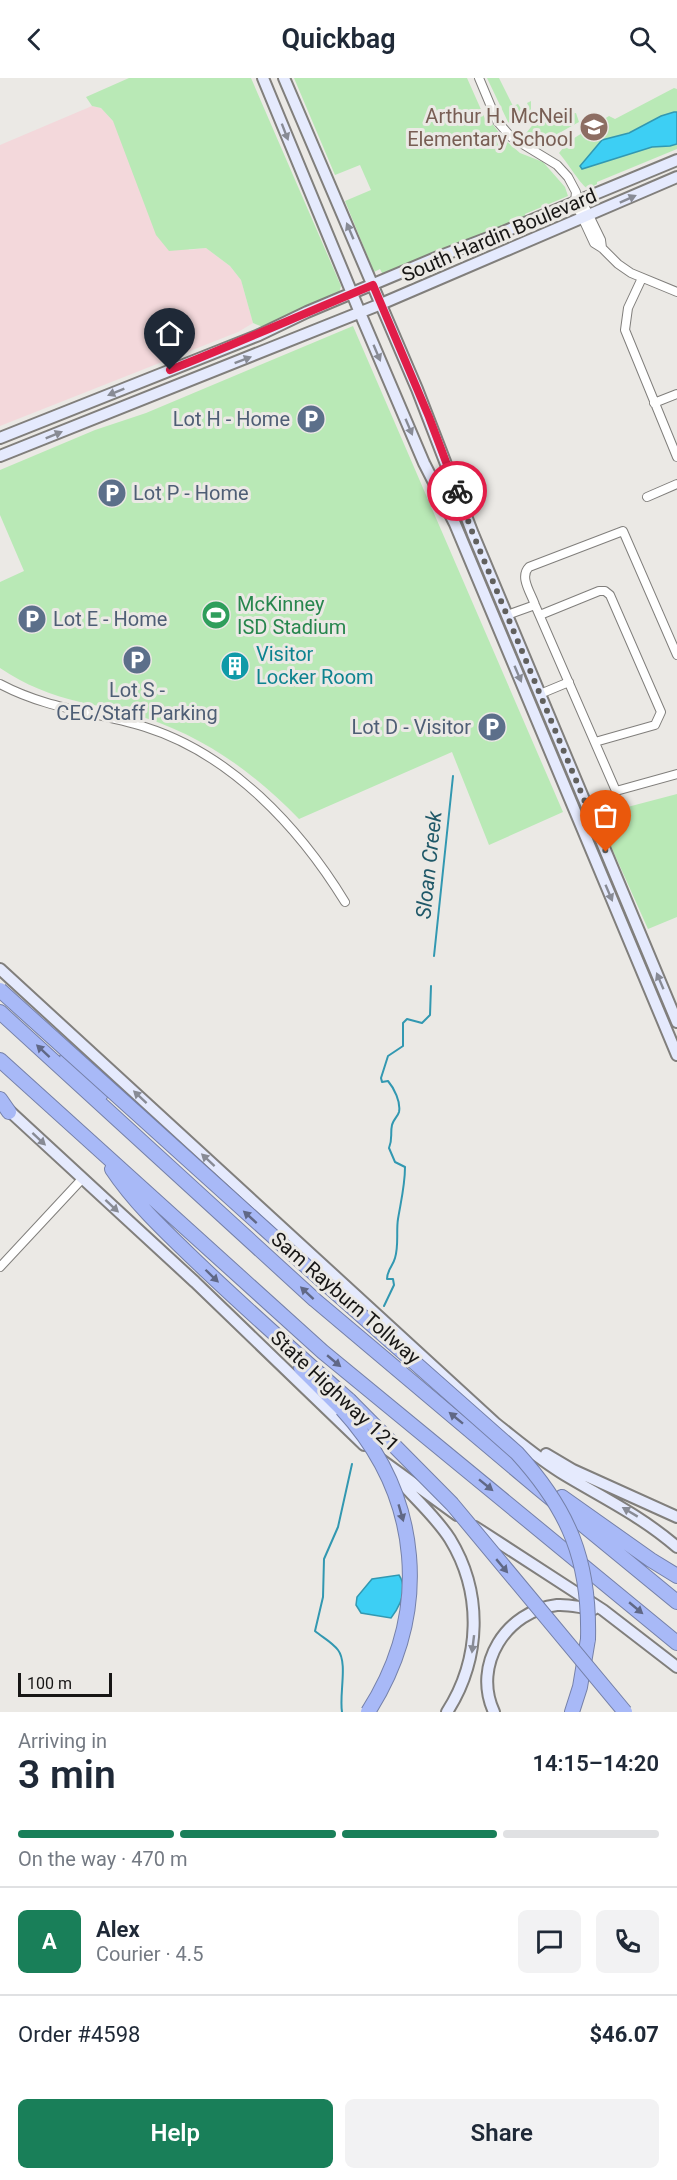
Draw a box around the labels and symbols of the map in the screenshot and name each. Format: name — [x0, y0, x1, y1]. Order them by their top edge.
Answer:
place label: Arthur H. McNeil Elementary School — [407, 104, 573, 151]
school or university icon: Arthur H. McNeil Elementary School — [578, 111, 610, 143]
one-way arrow — [281, 123, 291, 141]
street label: South Hardin Boulevard — [398, 183, 600, 287]
one-way arrow — [619, 194, 637, 203]
one-way arrow — [345, 221, 355, 239]
pin — [144, 308, 195, 370]
one-way arrow — [372, 344, 382, 362]
one-way arrow — [234, 355, 252, 365]
one-way arrow — [107, 387, 125, 397]
parking icon: Lot H - Home — [295, 403, 327, 435]
place label: Lot H - Home — [173, 407, 290, 431]
one-way arrow — [404, 419, 414, 437]
one-way arrow — [46, 430, 64, 440]
courier — [427, 461, 487, 521]
parking icon: Lot P - Home — [96, 477, 128, 509]
place label: Lot P - Home — [133, 481, 249, 505]
place label: McKinney ISD Stadium — [237, 592, 346, 639]
sports icon: McKinney ISD Stadium — [200, 599, 232, 631]
parking icon: Lot E - Home — [16, 603, 48, 635]
place label: Lot E - Home — [53, 607, 167, 631]
place label: Visitor Locker Room — [256, 642, 374, 689]
parking icon: Lot S - CEC/Staff Parking — [121, 644, 153, 676]
building icon: Visitor Locker Room — [219, 650, 251, 682]
one-way arrow — [513, 666, 523, 684]
place label: Lot S - CEC/Staff Parking — [56, 678, 218, 725]
parking icon: Lot D - Visitor — [476, 711, 508, 743]
place label: Lot D - Visitor — [351, 715, 471, 739]
pin — [580, 790, 631, 852]
water label: Sloan Creek — [411, 809, 447, 920]
one-way arrow — [604, 885, 614, 903]
one-way arrow — [655, 971, 665, 989]
one-way arrow — [35, 1044, 50, 1058]
one-way arrow — [133, 1091, 148, 1104]
one-way arrow — [31, 1132, 46, 1145]
one-way arrow — [201, 1154, 216, 1167]
one-way arrow — [104, 1199, 119, 1212]
one-way arrow — [243, 1211, 258, 1224]
street label: Sam Rayburn Tollway — [267, 1227, 426, 1370]
one-way arrow — [204, 1269, 219, 1283]
one-way arrow — [300, 1287, 315, 1300]
street label: State Highway 121 — [266, 1325, 404, 1457]
one-way arrow — [326, 1354, 341, 1367]
one-way arrow — [448, 1412, 464, 1425]
one-way arrow — [478, 1478, 493, 1491]
one-way arrow — [397, 1504, 406, 1522]
one-way arrow — [621, 1507, 638, 1517]
one-way arrow — [495, 1559, 508, 1574]
one-way arrow — [628, 1602, 644, 1615]
one-way arrow — [468, 1634, 477, 1653]
scale bar — [18, 1670, 112, 1698]

